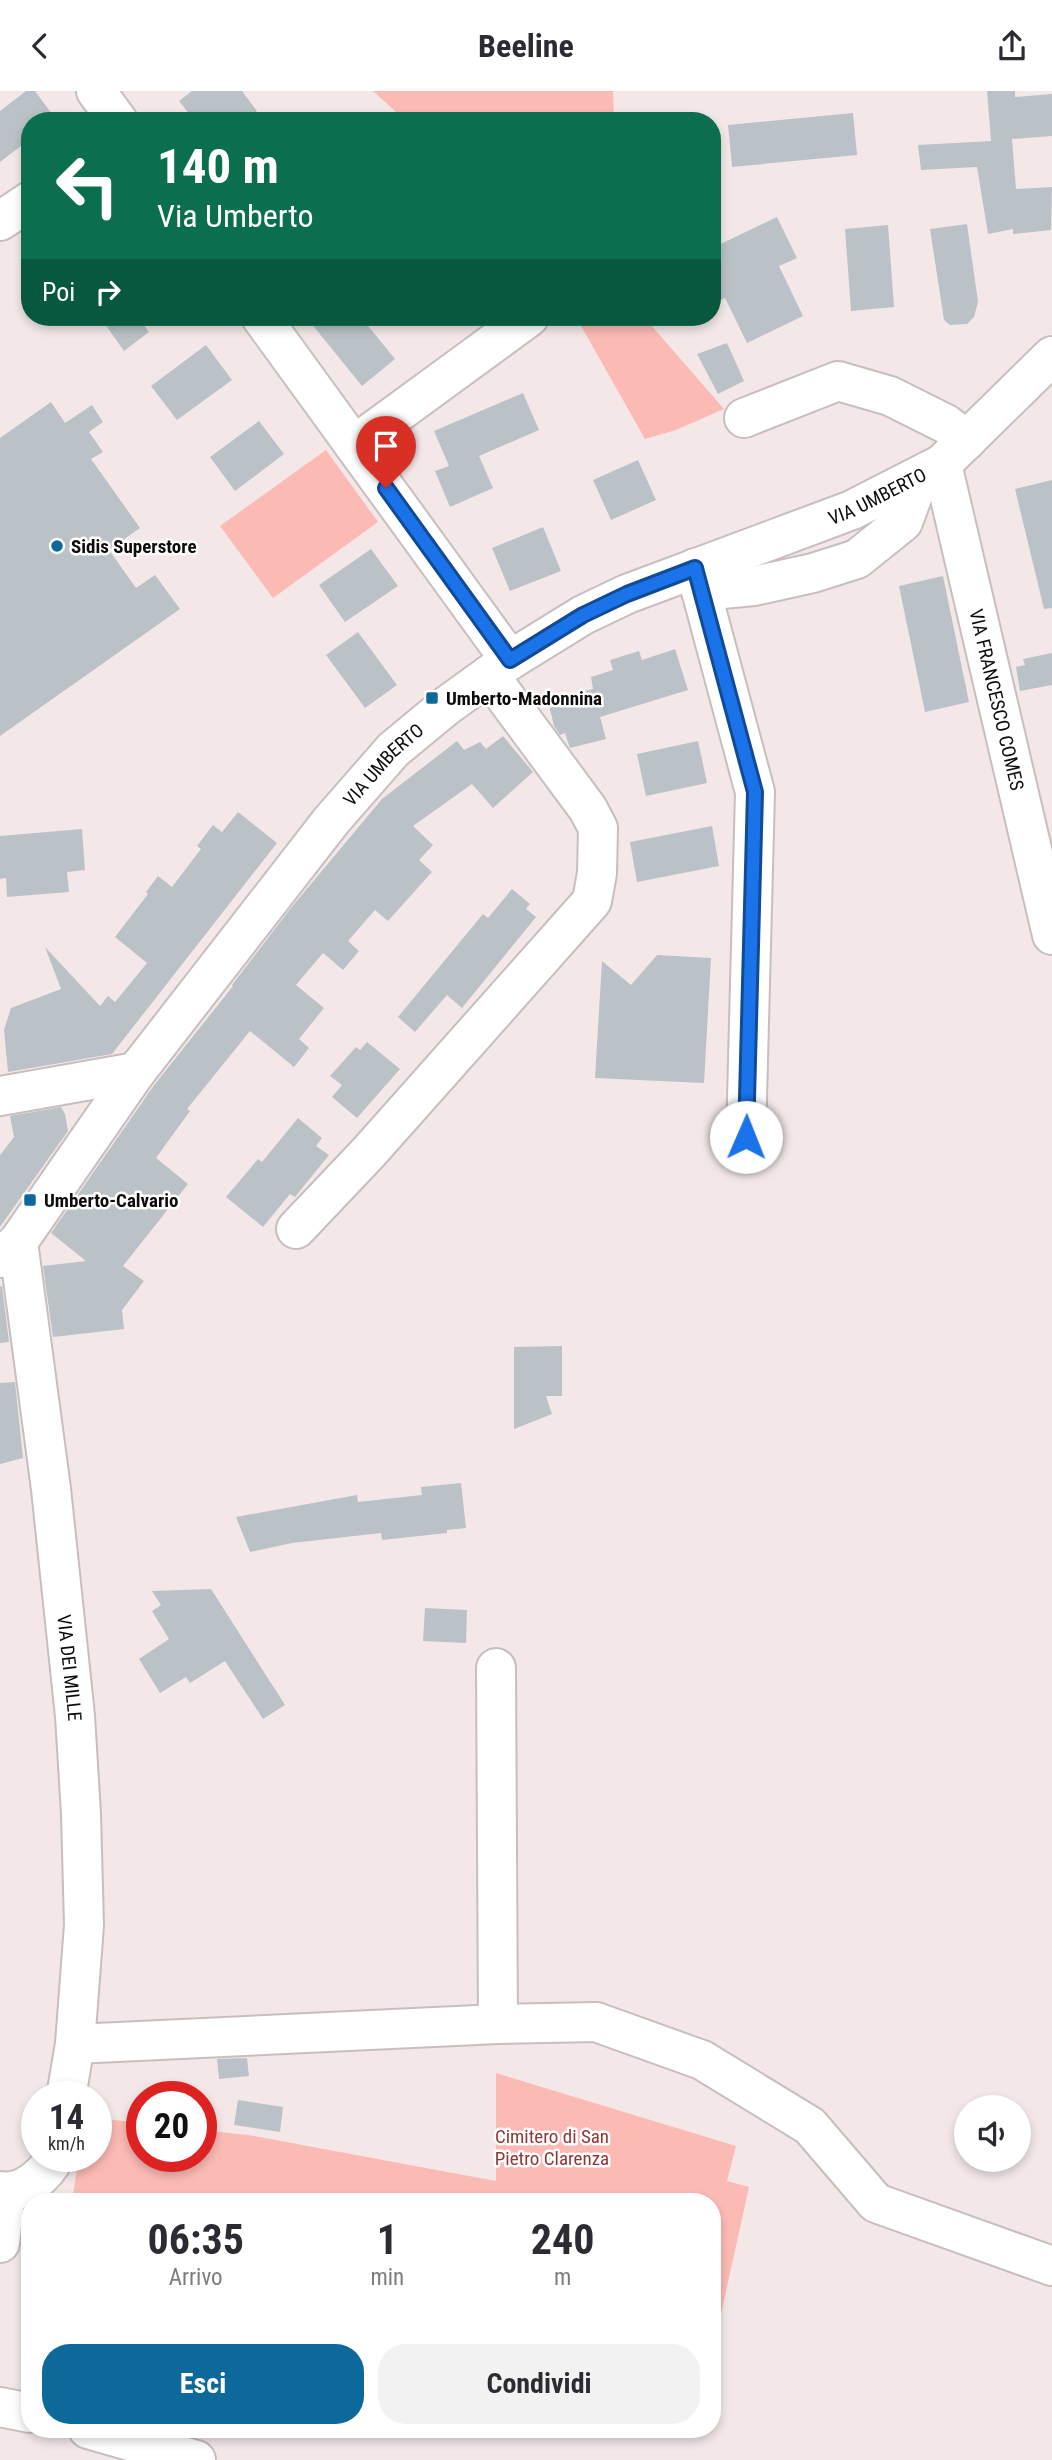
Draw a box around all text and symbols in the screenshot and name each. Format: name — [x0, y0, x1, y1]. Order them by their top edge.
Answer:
icon: back — [21, 27, 59, 65]
text: Beeline — [478, 27, 574, 65]
icon: share — [993, 27, 1031, 65]
text: 140 m — [157, 138, 279, 195]
icon: left — [42, 140, 133, 231]
text: Via Umberto — [157, 197, 314, 235]
icon: right — [89, 273, 127, 311]
text: Poi — [42, 277, 75, 307]
pin — [356, 416, 416, 488]
icon: arrive — [367, 427, 405, 465]
street label: VIA UMBERTO — [825, 463, 930, 529]
place label: Sidis Superstore — [71, 535, 196, 558]
marker: Sidis Superstore — [49, 538, 65, 554]
street label: VIA FRANCESCO COMES — [965, 607, 1029, 793]
place label: Umberto-Madonnina — [446, 687, 602, 710]
marker: Umberto-Madonnina — [424, 690, 440, 706]
street label: VIA UMBERTO — [338, 718, 428, 810]
position arrow — [709, 1100, 783, 1174]
place label: Umberto-Calvario — [44, 1189, 179, 1212]
marker: Umberto-Calvario — [22, 1192, 38, 1208]
street label: VIA DEI MILLE — [53, 1613, 87, 1722]
speed limit sign: 20 — [126, 2081, 217, 2172]
map controls — [954, 2095, 1031, 2172]
button: sound — [954, 2095, 1031, 2172]
text: 14 — [49, 2097, 84, 2138]
park label: Cimitero di San Pietro Clarenza — [495, 2125, 609, 2170]
text: km/h — [48, 2133, 85, 2154]
text: 06:35 — [148, 2215, 244, 2264]
text: 1 — [377, 2215, 398, 2264]
text: 240 — [531, 2215, 594, 2264]
text: Arrivo — [169, 2264, 223, 2291]
text: min — [370, 2264, 404, 2291]
text: m — [554, 2264, 571, 2291]
button: Esci — [42, 2344, 364, 2424]
button: Condividi — [378, 2344, 700, 2424]

